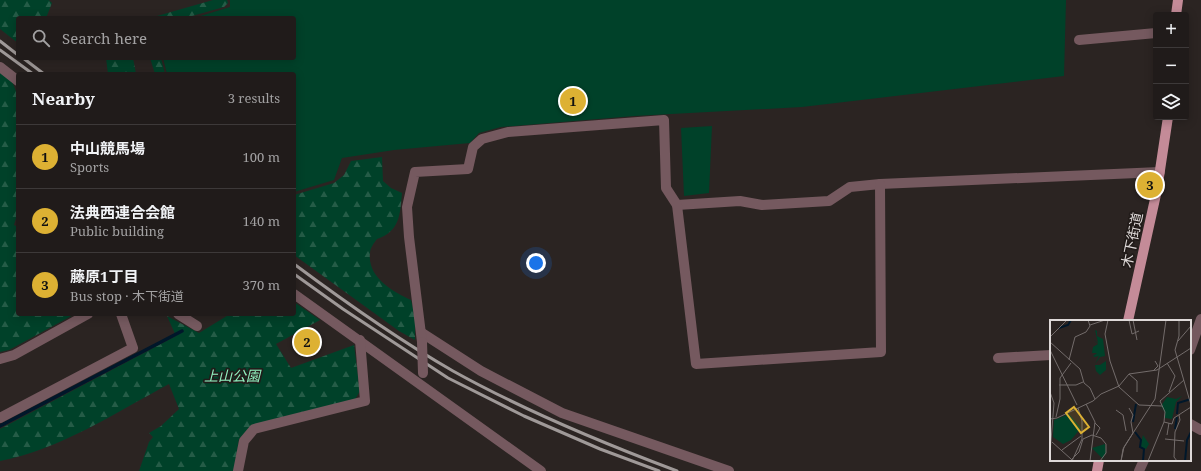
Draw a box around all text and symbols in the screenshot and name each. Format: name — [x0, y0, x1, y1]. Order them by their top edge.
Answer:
map controls — [1153, 12, 1189, 120]
button: + — [1153, 12, 1189, 48]
search box — [16, 16, 296, 60]
icon: search — [30, 27, 52, 49]
text: Search here — [62, 28, 147, 48]
button: − — [1153, 48, 1189, 84]
button: layers — [1153, 84, 1189, 120]
pin: 1 — [560, 86, 586, 116]
text: Nearby — [32, 87, 95, 110]
text: 3 results — [228, 89, 280, 107]
text: 中山競馬場 — [70, 138, 145, 158]
text: 1 — [41, 148, 49, 166]
text: 100 m — [243, 148, 280, 166]
text: Sports — [70, 158, 109, 176]
pin: 3 — [1137, 170, 1163, 200]
text: 法典西連合会館 — [70, 202, 175, 222]
street label: 木下街道 — [1116, 211, 1147, 269]
text: 2 — [41, 212, 49, 230]
text: 140 m — [243, 212, 280, 230]
text: Public building — [70, 222, 164, 240]
your location — [526, 253, 546, 273]
text: 藤原1丁目 — [70, 266, 138, 286]
text: 3 — [41, 276, 49, 294]
text: 370 m — [243, 276, 280, 294]
text: Bus stop · 木下街道 — [70, 287, 184, 305]
inset map — [1050, 320, 1191, 461]
pin: 2 — [294, 327, 320, 357]
park label: 上山公園 — [204, 366, 262, 385]

